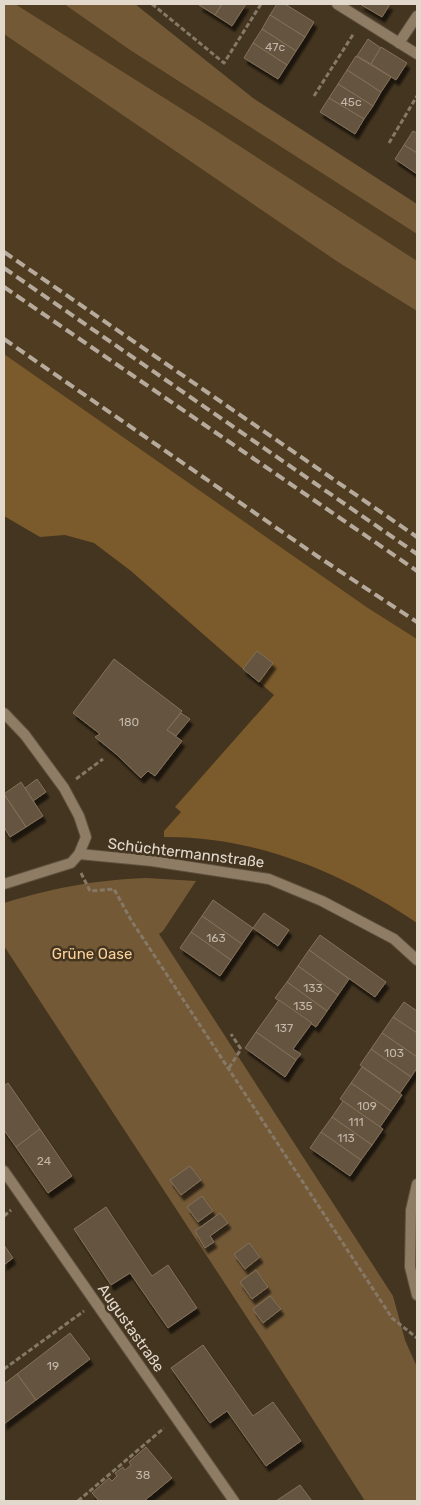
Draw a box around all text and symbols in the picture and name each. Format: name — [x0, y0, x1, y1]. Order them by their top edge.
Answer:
house number: 47c — [265, 40, 285, 54]
house number: 45c — [340, 95, 362, 109]
house number: 180 — [119, 715, 139, 729]
street label: Schüchtermannstraße — [107, 834, 265, 872]
house number: 163 — [206, 931, 226, 945]
park label: Grüne Oase — [52, 945, 132, 963]
house number: 133 — [303, 981, 323, 995]
house number: 135 — [293, 999, 313, 1013]
house number: 137 — [275, 1021, 293, 1035]
house number: 103 — [384, 1046, 404, 1060]
house number: 109 — [357, 1099, 377, 1113]
house number: 111 — [348, 1115, 364, 1129]
house number: 113 — [337, 1131, 355, 1145]
house number: 24 — [37, 1154, 52, 1168]
street label: Augustastraße — [94, 1281, 168, 1375]
house number: 19 — [47, 1359, 59, 1373]
house number: 38 — [136, 1468, 150, 1482]

